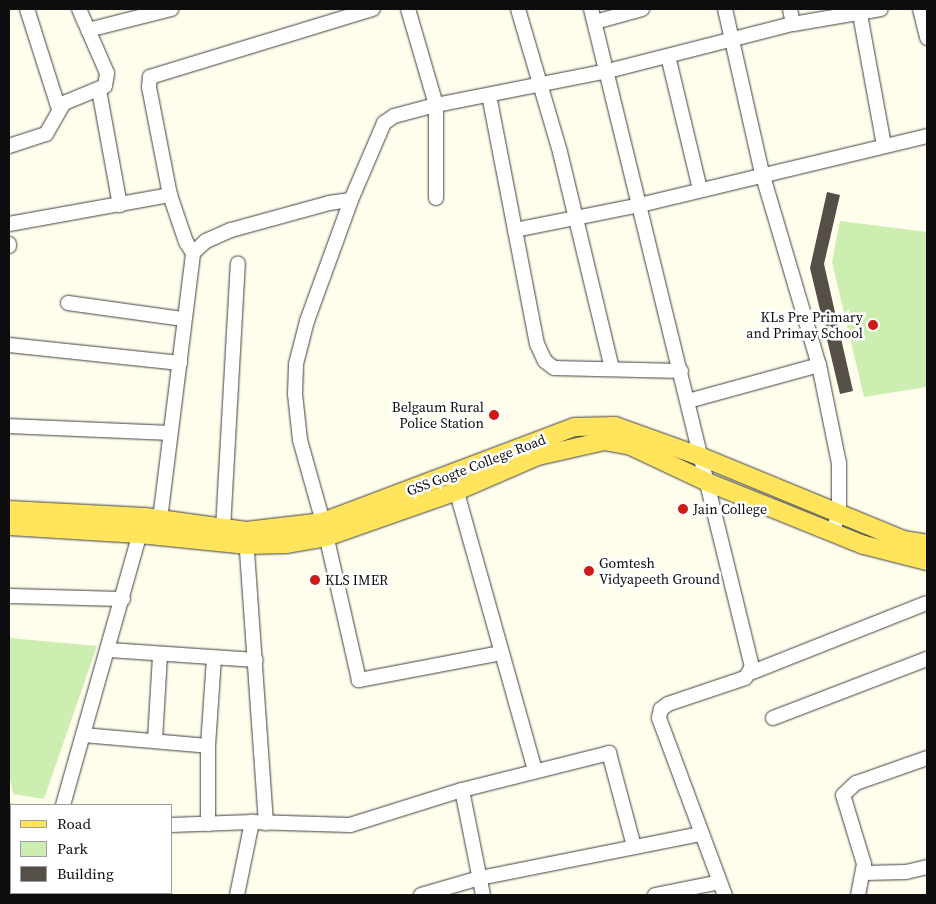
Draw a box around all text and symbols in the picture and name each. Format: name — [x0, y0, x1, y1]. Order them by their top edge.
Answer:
place label: KLs Pre Primary and Primay School — [746, 309, 863, 342]
marker: KLs Pre Primary and Primay School — [867, 319, 879, 331]
place label: Belgaum Rural Police Station — [392, 399, 484, 432]
marker: Belgaum Rural Police Station — [488, 409, 500, 421]
street label: GSS Gogte College Road — [404, 431, 548, 499]
place label: Jain College — [693, 501, 767, 517]
marker: Jain College — [677, 503, 689, 515]
place label: Gomtesh Vidyapeeth Ground — [599, 555, 720, 588]
marker: Gomtesh Vidyapeeth Ground — [583, 565, 595, 577]
place label: KLS IMER — [325, 572, 388, 588]
marker: KLS IMER — [309, 574, 321, 586]
legend — [10, 804, 172, 894]
text: Road — [57, 813, 91, 834]
text: Park — [57, 838, 88, 859]
text: Building — [57, 863, 114, 884]

